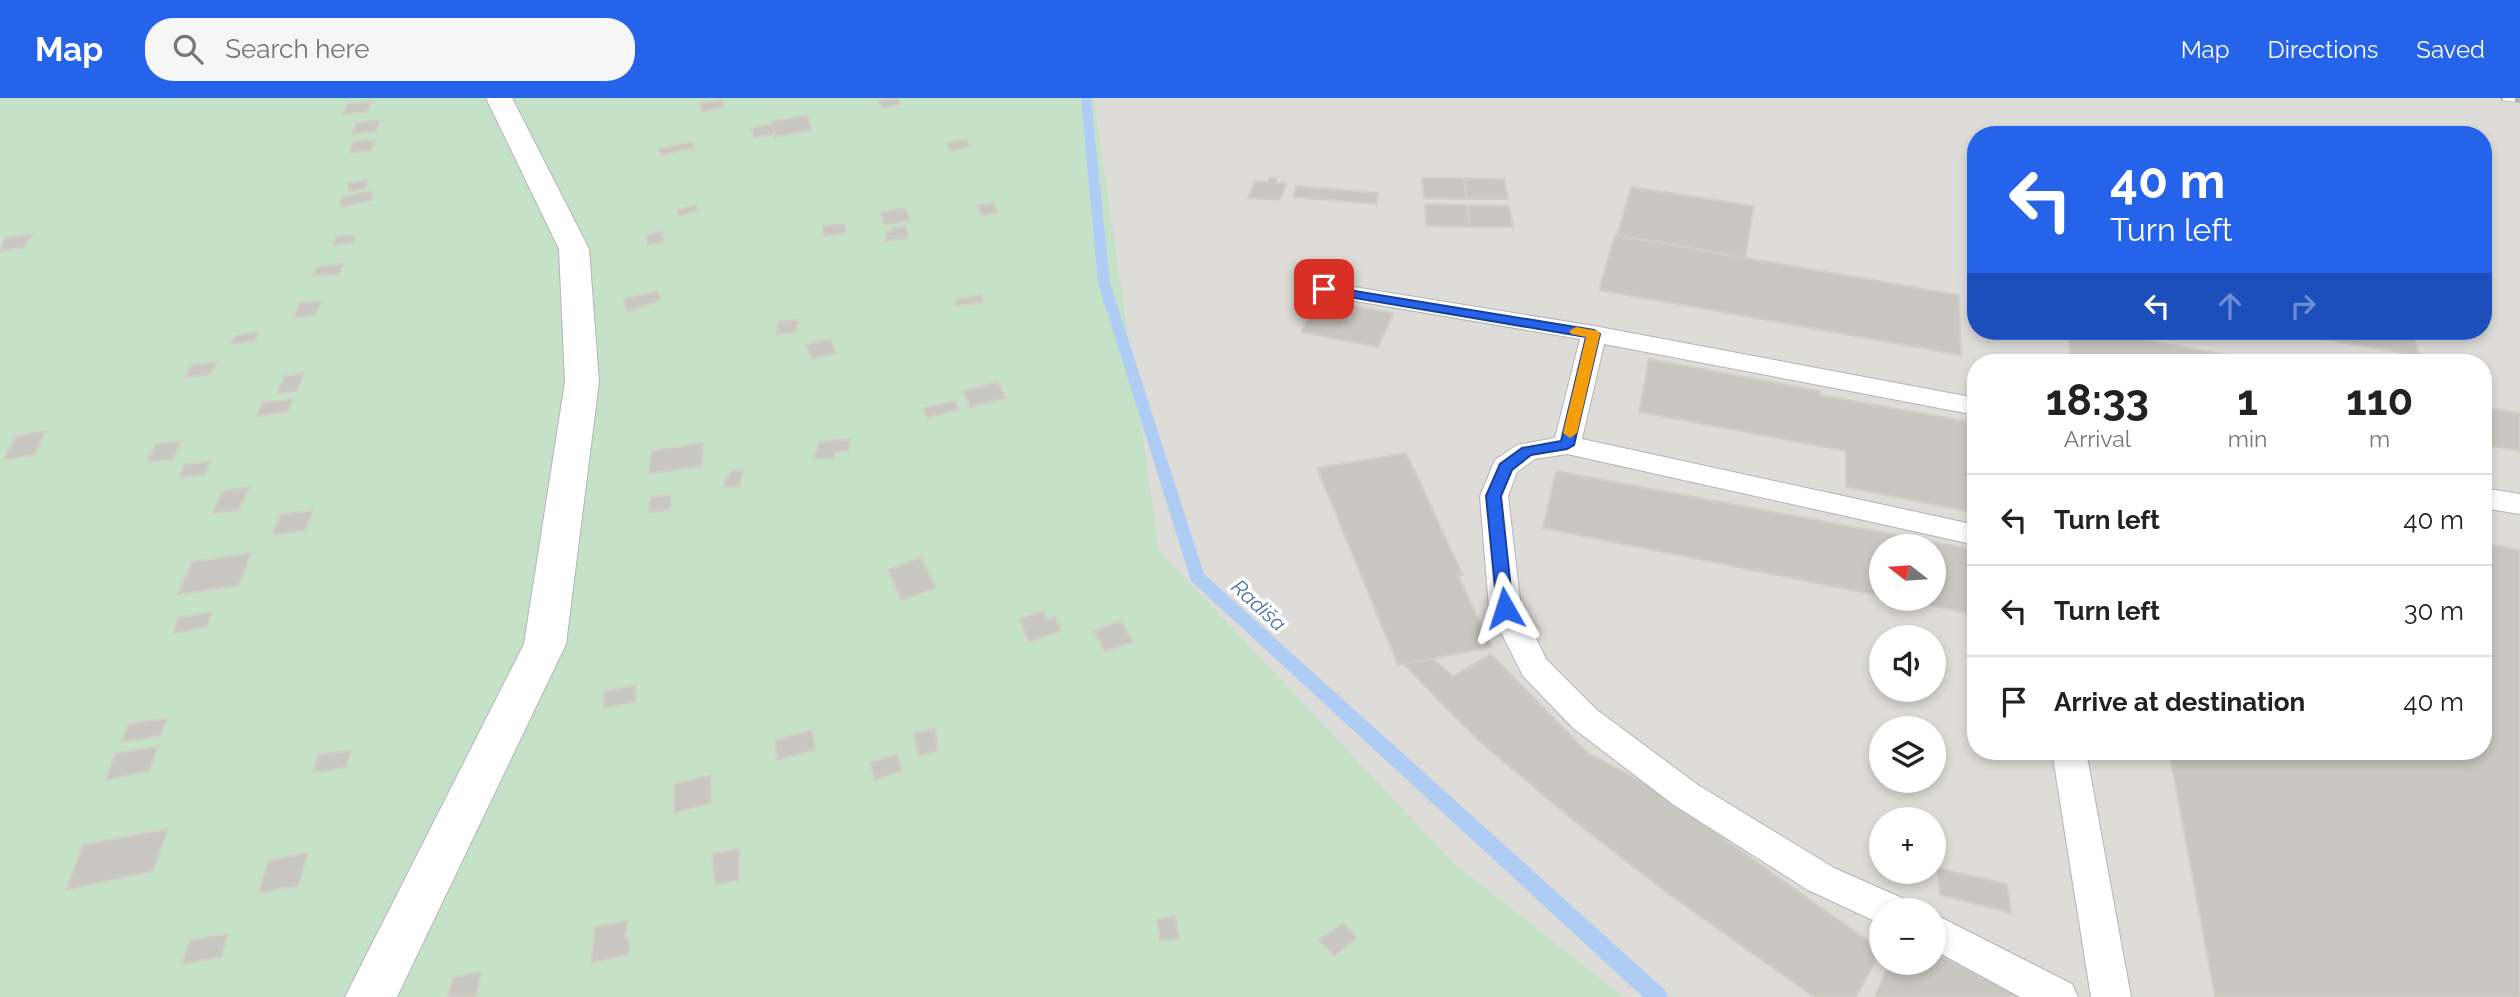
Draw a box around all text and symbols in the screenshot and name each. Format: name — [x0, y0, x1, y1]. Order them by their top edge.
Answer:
search box — [145, 18, 635, 81]
text: Map — [35, 30, 103, 69]
icon: search — [169, 30, 207, 68]
text: Search here — [225, 34, 370, 64]
text: Map — [2181, 35, 2230, 64]
text: Directions — [2268, 35, 2378, 64]
text: Saved — [2416, 35, 2485, 64]
text: 40 m — [2110, 152, 2225, 209]
icon: left — [1995, 154, 2086, 245]
text: Turn left — [2110, 211, 2232, 248]
pin — [1294, 259, 1354, 319]
icon: arrive — [1305, 270, 1343, 308]
icon: left — [2138, 287, 2176, 325]
icon: ahead — [2211, 287, 2249, 325]
icon: right — [2284, 287, 2322, 325]
text: 18:33 — [2046, 376, 2149, 425]
text: 1 — [2237, 376, 2258, 425]
text: 110 — [2346, 376, 2413, 425]
text: Arrival — [2064, 425, 2131, 452]
text: min — [2228, 425, 2267, 452]
text: m — [2369, 425, 2390, 452]
icon: left — [1995, 501, 2033, 539]
text: Turn left — [2054, 505, 2160, 535]
text: 40 m — [2403, 505, 2464, 535]
north arrow — [1869, 534, 1946, 611]
map controls — [1869, 534, 1946, 975]
position arrow — [1468, 571, 1542, 645]
water label: Radiša — [1227, 574, 1291, 636]
icon: left — [1995, 592, 2033, 630]
text: Turn left — [2054, 596, 2160, 626]
text: 30 m — [2404, 596, 2464, 626]
button: sound — [1869, 625, 1946, 702]
icon: arrive — [1995, 683, 2033, 721]
text: Arrive at destination — [2054, 687, 2305, 717]
text: 40 m — [2403, 687, 2464, 717]
button: layers — [1869, 716, 1946, 793]
button: + — [1869, 807, 1946, 884]
button: − — [1869, 898, 1946, 975]

